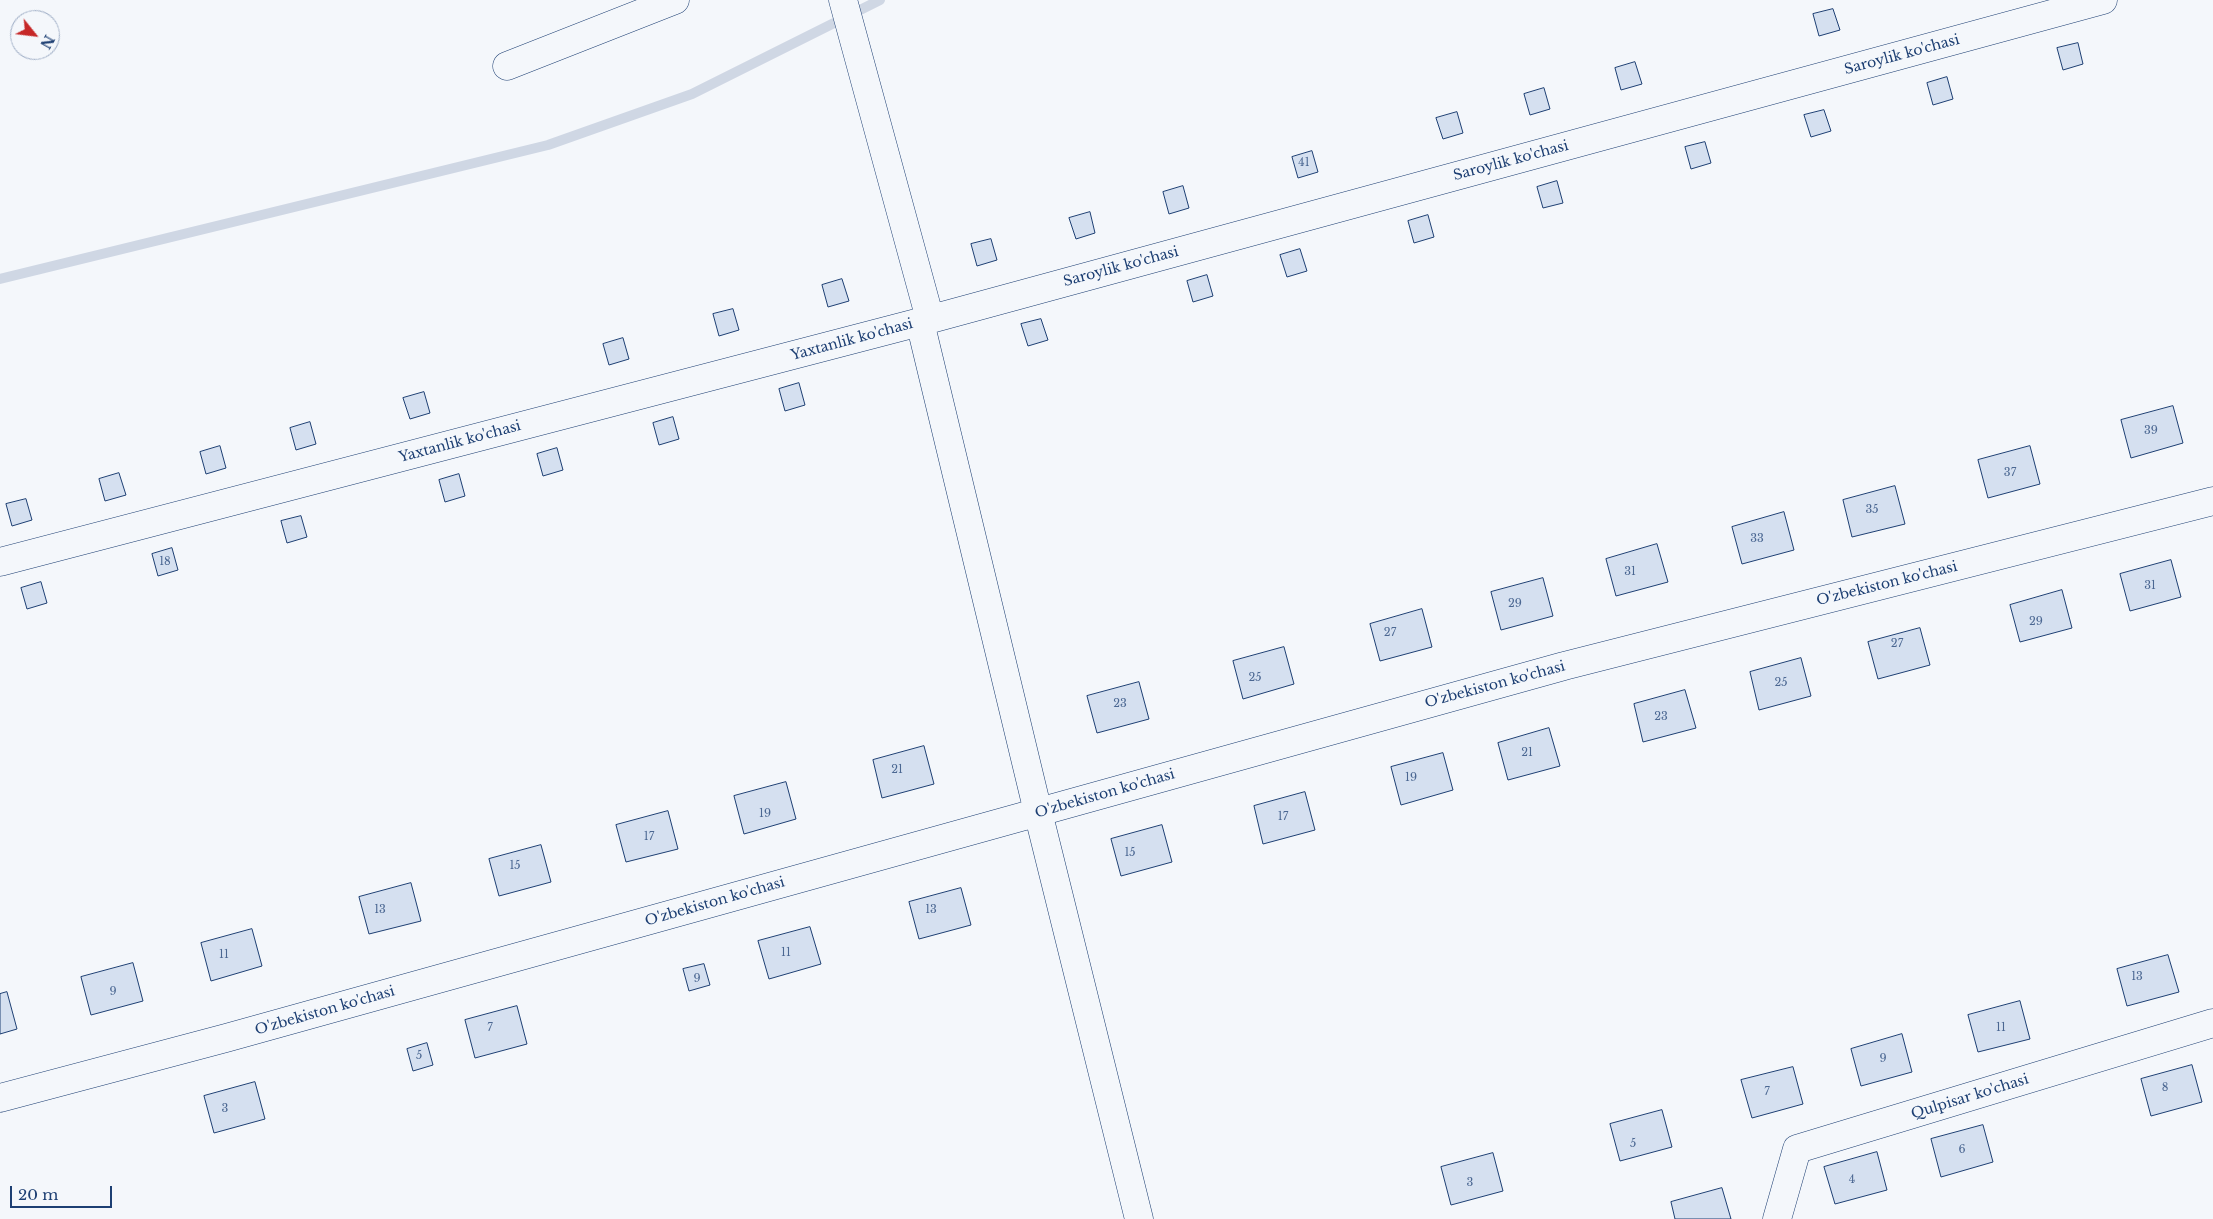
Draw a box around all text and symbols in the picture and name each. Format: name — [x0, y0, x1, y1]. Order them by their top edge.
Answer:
north arrow — [10, 10, 60, 60]
text: N — [36, 32, 58, 52]
street label: Saroylik ko'chasi — [1843, 32, 1961, 78]
street label: Saroylik ko'chasi — [1452, 138, 1570, 184]
house number: 41 — [1298, 156, 1310, 170]
street label: Saroylik ko'chasi — [1062, 244, 1180, 290]
street label: Yaxtanlik ko'chasi — [789, 316, 915, 364]
street label: Yaxtanlik ko'chasi — [397, 418, 523, 466]
house number: 39 — [2144, 424, 2158, 438]
house number: 37 — [2004, 466, 2016, 480]
house number: 35 — [1865, 503, 1879, 517]
house number: 33 — [1750, 532, 1764, 546]
house number: 18 — [159, 555, 171, 569]
street label: O'zbekiston ko'chasi — [1815, 558, 1959, 610]
house number: 31 — [1624, 565, 1636, 579]
house number: 31 — [2144, 579, 2156, 593]
house number: 29 — [1508, 597, 1522, 611]
house number: 29 — [2029, 615, 2043, 629]
house number: 27 — [1384, 626, 1396, 640]
house number: 27 — [1891, 637, 1903, 651]
street label: O'zbekiston ko'chasi — [1423, 658, 1567, 712]
house number: 25 — [1248, 671, 1262, 685]
house number: 25 — [1774, 676, 1788, 690]
house number: 23 — [1113, 697, 1127, 711]
house number: 23 — [1654, 710, 1668, 724]
house number: 21 — [1521, 746, 1533, 760]
house number: 21 — [891, 763, 903, 777]
street label: O'zbekiston ko'chasi — [1033, 766, 1177, 822]
house number: 19 — [1405, 771, 1417, 785]
house number: 19 — [759, 807, 771, 821]
house number: 17 — [1278, 810, 1288, 824]
house number: 17 — [644, 830, 654, 844]
house number: 15 — [1124, 846, 1136, 860]
house number: 15 — [509, 859, 521, 873]
street label: O'zbekiston ko'chasi — [643, 874, 787, 930]
house number: 13 — [374, 903, 386, 917]
house number: 13 — [925, 903, 937, 917]
house number: 11 — [781, 946, 791, 960]
house number: 11 — [219, 948, 229, 962]
house number: 13 — [2131, 970, 2143, 984]
house number: 9 — [693, 972, 701, 986]
street label: O'zbekiston ko'chasi — [253, 983, 397, 1039]
house number: 9 — [109, 985, 117, 999]
house number: 7 — [487, 1021, 493, 1035]
house number: 11 — [1996, 1021, 2006, 1035]
house number: 5 — [416, 1049, 422, 1063]
house number: 9 — [1879, 1052, 1887, 1066]
street label: Qulpisar ko'chasi — [1909, 1071, 2031, 1123]
house number: 8 — [2162, 1081, 2168, 1095]
house number: 7 — [1764, 1085, 1770, 1099]
house number: 3 — [222, 1102, 228, 1116]
house number: 5 — [1630, 1137, 1636, 1151]
house number: 6 — [1958, 1143, 1966, 1157]
house number: 4 — [1849, 1173, 1855, 1187]
scale bar — [12, 1176, 115, 1208]
house number: 3 — [1467, 1176, 1473, 1190]
text: 20 m — [18, 1185, 58, 1204]

